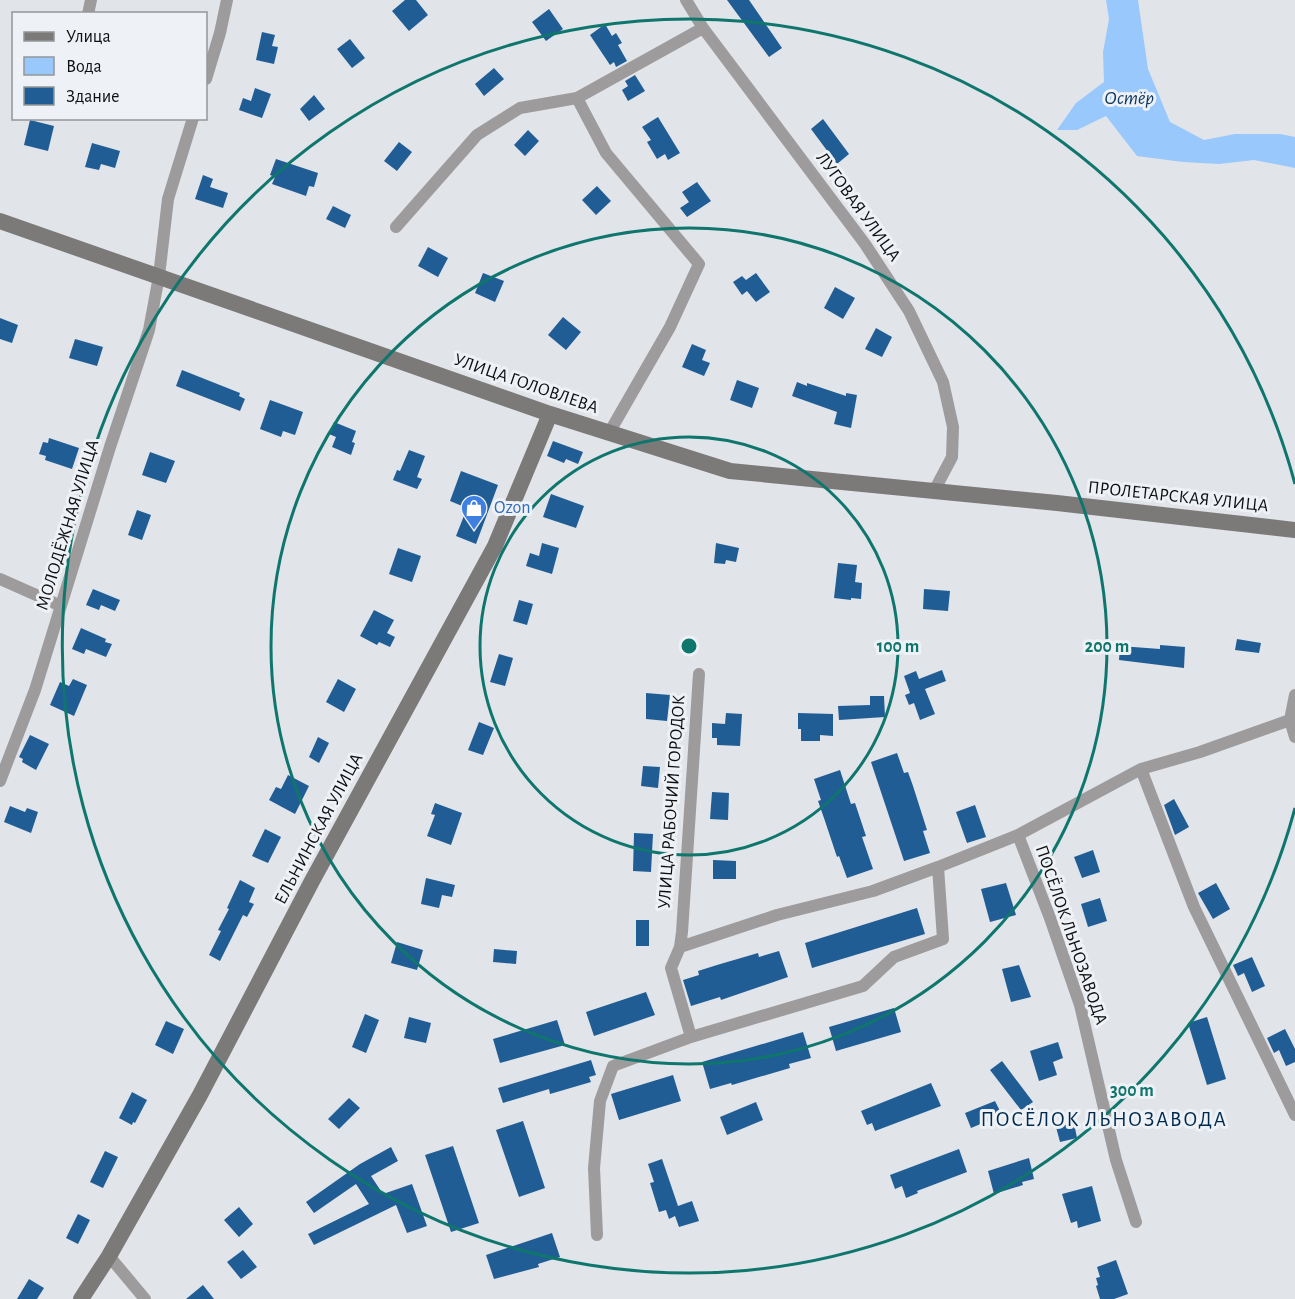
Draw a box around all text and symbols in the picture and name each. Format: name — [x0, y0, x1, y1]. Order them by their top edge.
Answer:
legend — [12, 12, 207, 120]
text: Улица — [66, 28, 111, 46]
text: Вода — [66, 58, 102, 76]
text: Здание — [66, 88, 120, 106]
water label: Остёр — [1104, 88, 1154, 108]
street label: ЛУГОВАЯ УЛИЦА — [813, 149, 904, 265]
street label: УЛИЦА ГОЛОВЛЕВА — [451, 351, 601, 417]
street label: МОЛОДЁЖНАЯ УЛИЦА — [32, 437, 103, 612]
street label: ПРОЛЕТАРСКАЯ УЛИЦА — [1087, 479, 1270, 515]
shop icon: Ozon — [459, 493, 489, 531]
place label: Ozon — [494, 499, 531, 517]
centre of rings — [679, 636, 699, 656]
text: 100 m — [877, 638, 919, 656]
text: 200 m — [1085, 638, 1129, 656]
street label: УЛИЦА РАБОЧИЙ ГОРОДОК — [654, 694, 688, 910]
street label: ЕЛЬНИНСКАЯ УЛИЦА — [272, 750, 367, 907]
street label: ПОСЁЛОК ЛЬНОЗАВОДА — [1032, 842, 1112, 1027]
text: 300 m — [1110, 1082, 1154, 1100]
district label: ПОСЁЛОК ЛЬНОЗАВОДА — [981, 1108, 1227, 1130]

